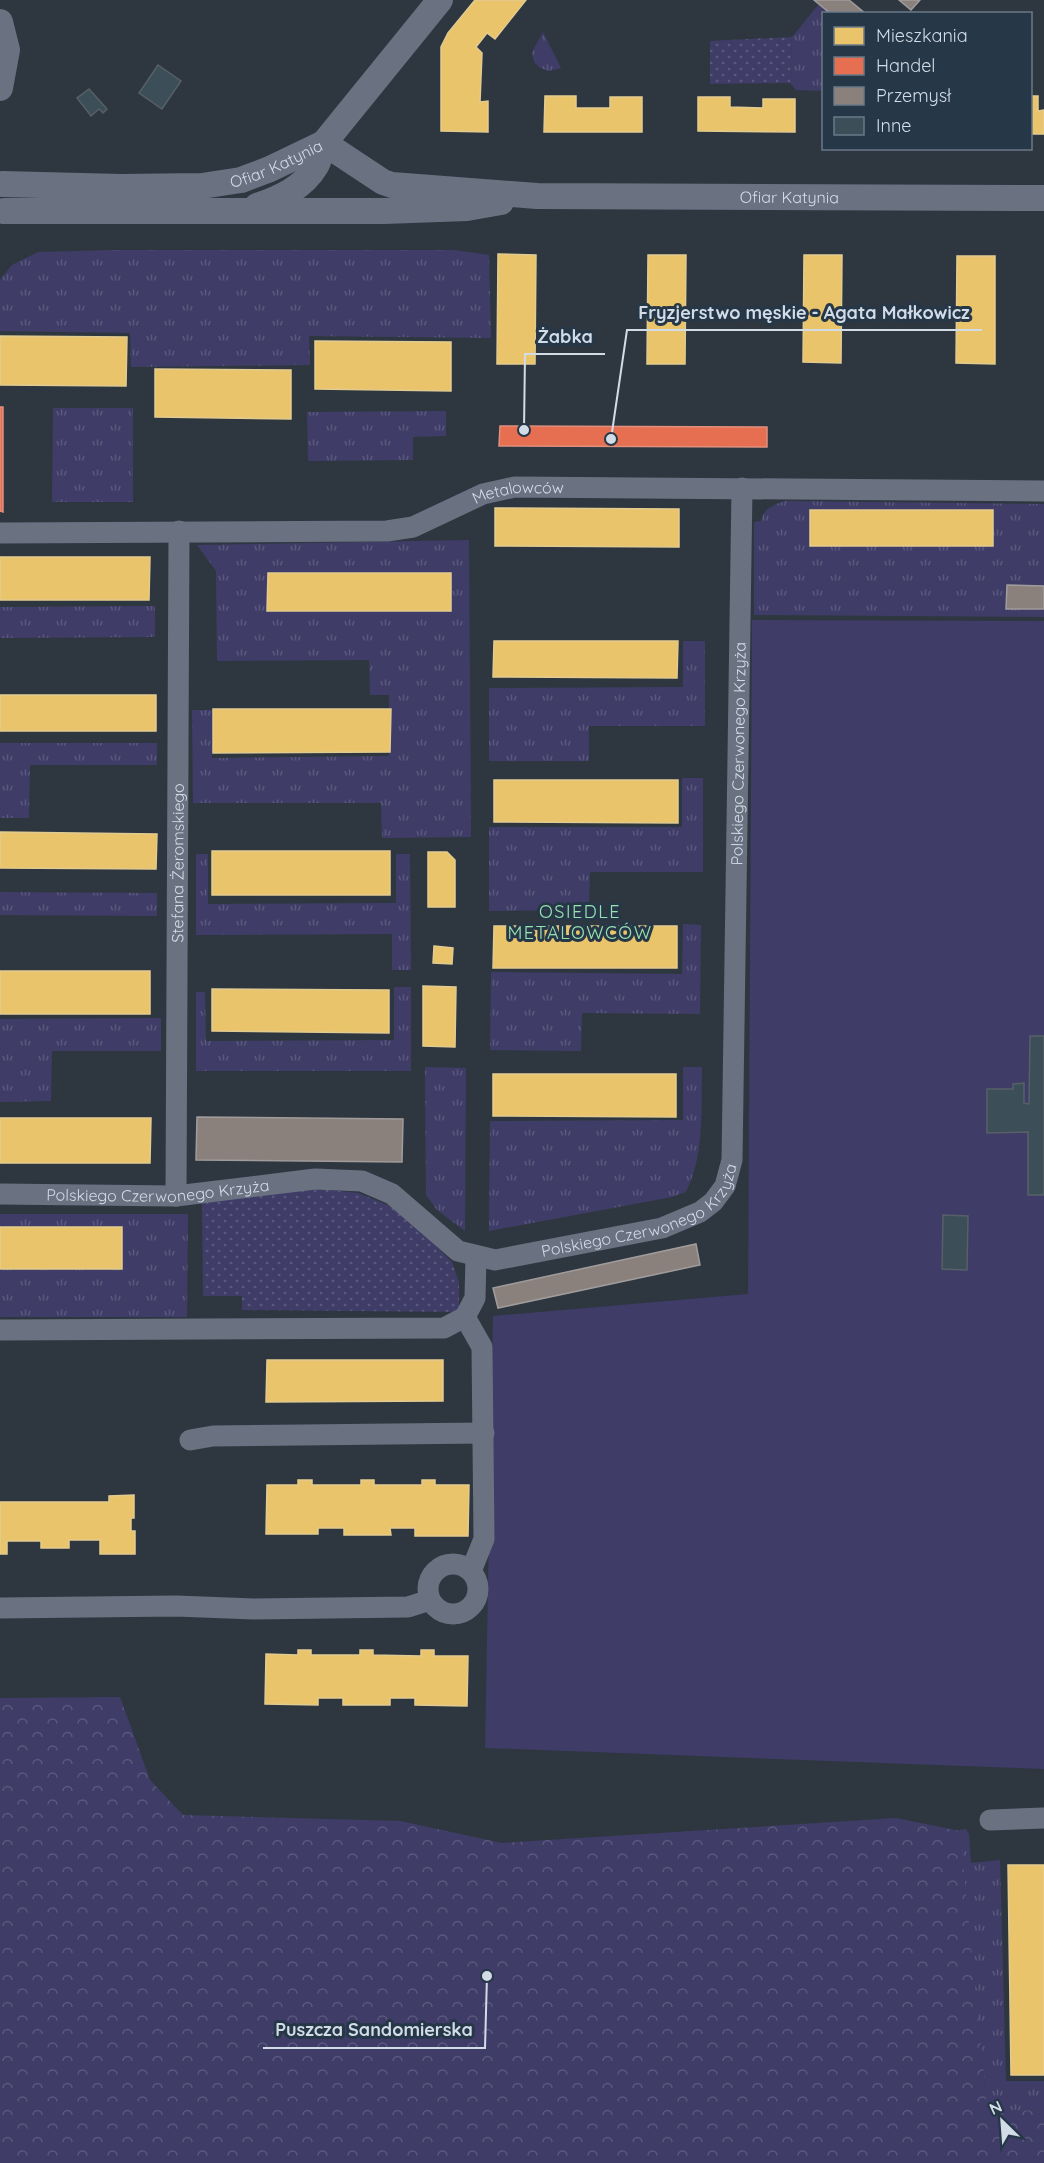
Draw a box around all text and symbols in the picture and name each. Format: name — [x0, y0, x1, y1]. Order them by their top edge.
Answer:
legend — [822, 12, 1032, 150]
text: Mieszkania — [876, 24, 968, 47]
text: Handel — [876, 54, 936, 77]
text: Przemysł — [876, 84, 952, 107]
text: Inne — [876, 114, 911, 137]
street label: Ofiar Katynia — [229, 135, 326, 192]
street label: Ofiar Katynia — [740, 187, 839, 207]
callout: Fryzjerstwo męskie - Agata Małkowicz — [627, 294, 982, 330]
text: Fryzjerstwo męskie - Agata Małkowicz — [638, 301, 970, 324]
callout: Żabka — [525, 318, 605, 354]
text: Żabka — [537, 325, 593, 348]
street label: Metalowców — [469, 477, 564, 508]
street label: Polskiego Czerwonego Krzyża — [726, 642, 750, 866]
street label: Stefana Żeromskiego — [167, 783, 188, 943]
district label: OSIEDLE METALOWCÓW — [507, 900, 653, 944]
street label: Polskiego Czerwonego Krzyża — [539, 1161, 741, 1261]
street label: Polskiego Czerwonego Krzyża — [46, 1175, 270, 1206]
callout: Puszcza Sandomierska — [263, 2012, 485, 2048]
text: Puszcza Sandomierska — [275, 2018, 473, 2041]
north arrow — [972, 2091, 1032, 2151]
text: N — [986, 2096, 1005, 2119]

